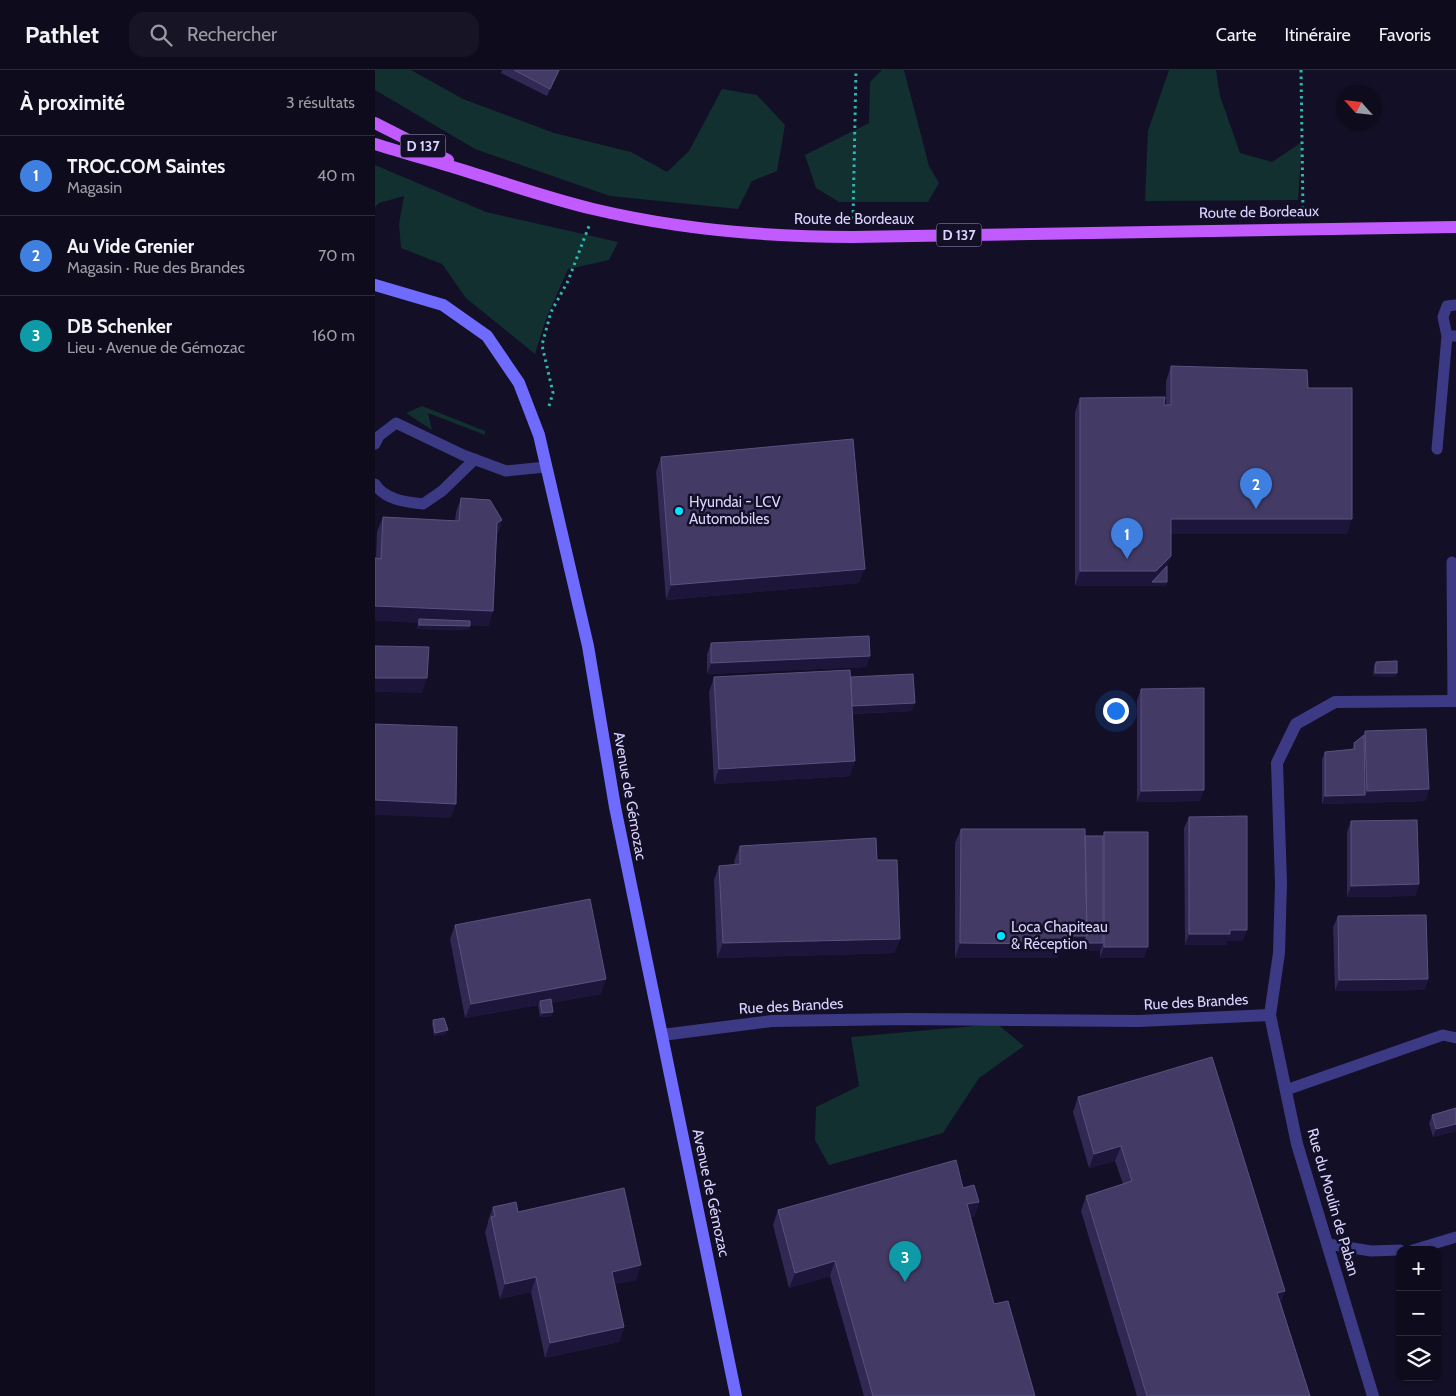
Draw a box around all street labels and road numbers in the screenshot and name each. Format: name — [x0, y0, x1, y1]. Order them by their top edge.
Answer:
road number: D 137 — [401, 134, 445, 158]
street label: Route de Bordeaux — [1199, 202, 1319, 222]
street label: Route de Bordeaux — [794, 210, 914, 228]
road number: D 137 — [937, 224, 981, 246]
street label: Avenue de Gémozac — [610, 730, 650, 862]
street label: Rue des Brandes — [1143, 990, 1249, 1014]
street label: Rue des Brandes — [738, 994, 844, 1018]
street label: Rue du Moulin de Paban — [1303, 1126, 1363, 1278]
street label: Avenue de Gémozac — [689, 1127, 733, 1259]

